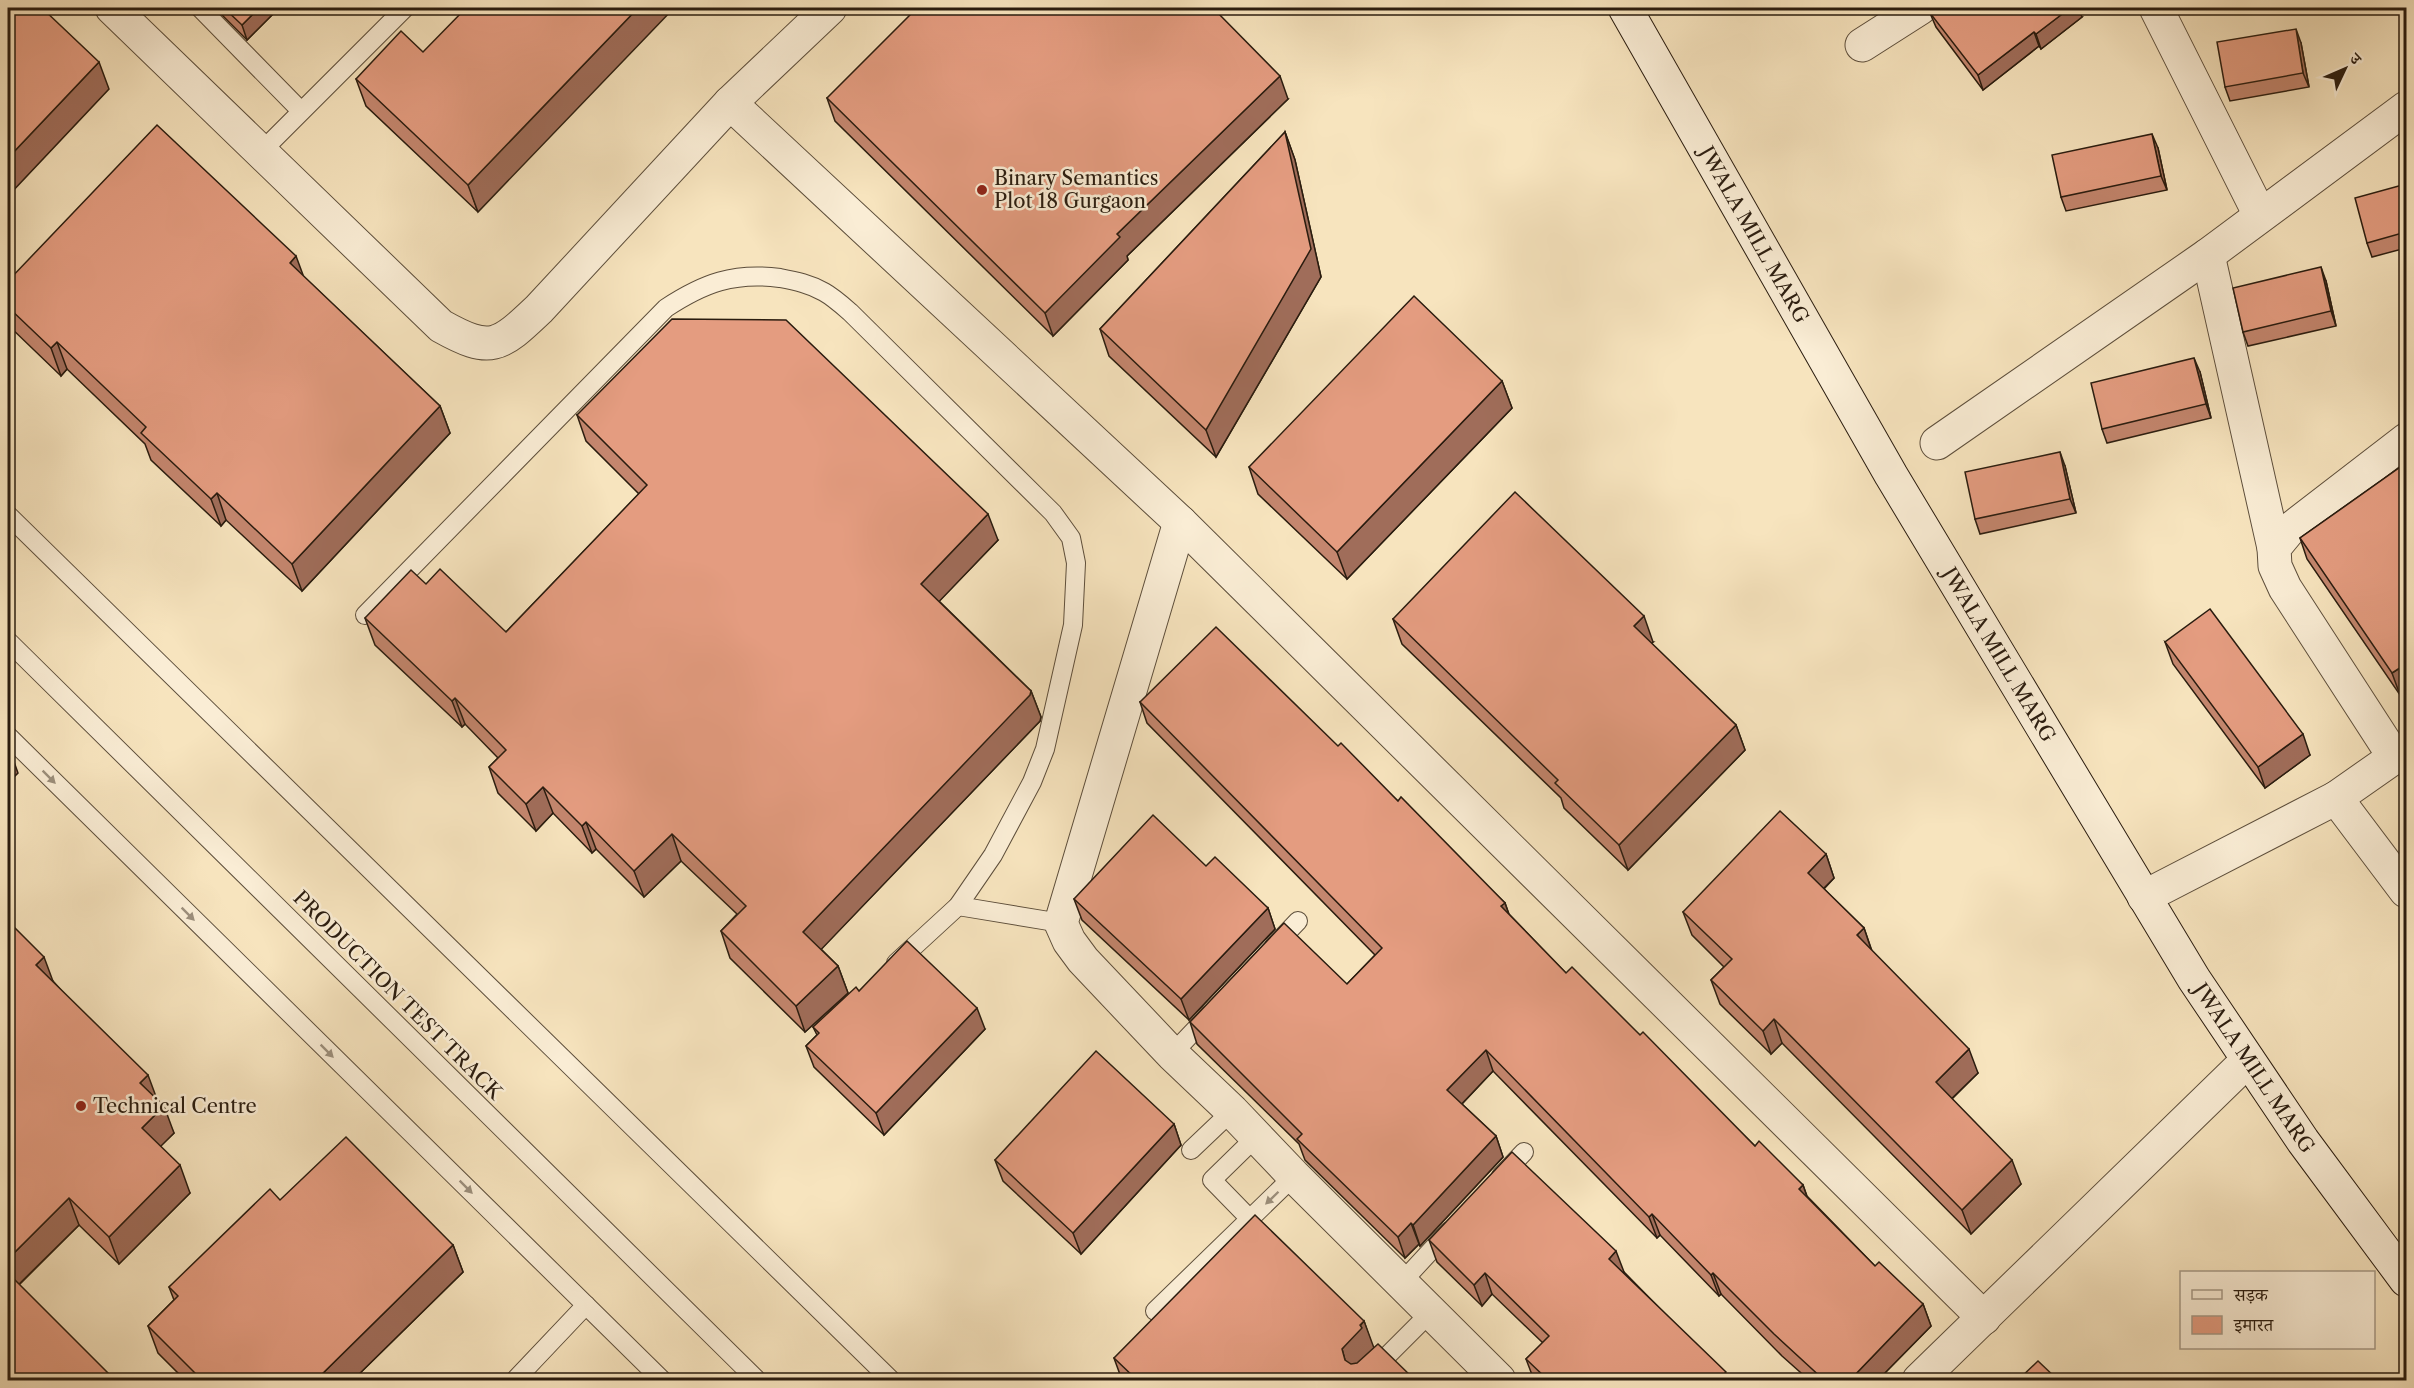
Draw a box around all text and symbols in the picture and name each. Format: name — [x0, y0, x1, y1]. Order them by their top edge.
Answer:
north arrow — [2315, 39, 2375, 99]
text: उ — [2345, 48, 2367, 70]
street label: JWALA MILL MARG — [1693, 140, 1814, 327]
place label: Binary Semantics Plot 18 Gurgaon — [994, 166, 1159, 213]
marker: Binary Semantics Plot 18 Gurgaon — [975, 183, 989, 197]
street label: JWALA MILL MARG — [1936, 560, 2061, 746]
one-way arrow — [42, 770, 56, 784]
street label: PRODUCTION TEST TRACK — [289, 886, 508, 1105]
one-way arrow — [181, 907, 196, 921]
street label: JWALA MILL MARG — [2187, 976, 2320, 1158]
one-way arrow — [320, 1043, 334, 1057]
place label: Technical Centre — [93, 1094, 257, 1118]
marker: Technical Centre — [74, 1099, 88, 1113]
one-way arrow — [459, 1180, 473, 1194]
one-way arrow — [1265, 1190, 1279, 1204]
legend — [2180, 1271, 2375, 1349]
text: सड़क — [2233, 1284, 2269, 1306]
text: इमारत — [2233, 1314, 2274, 1336]

